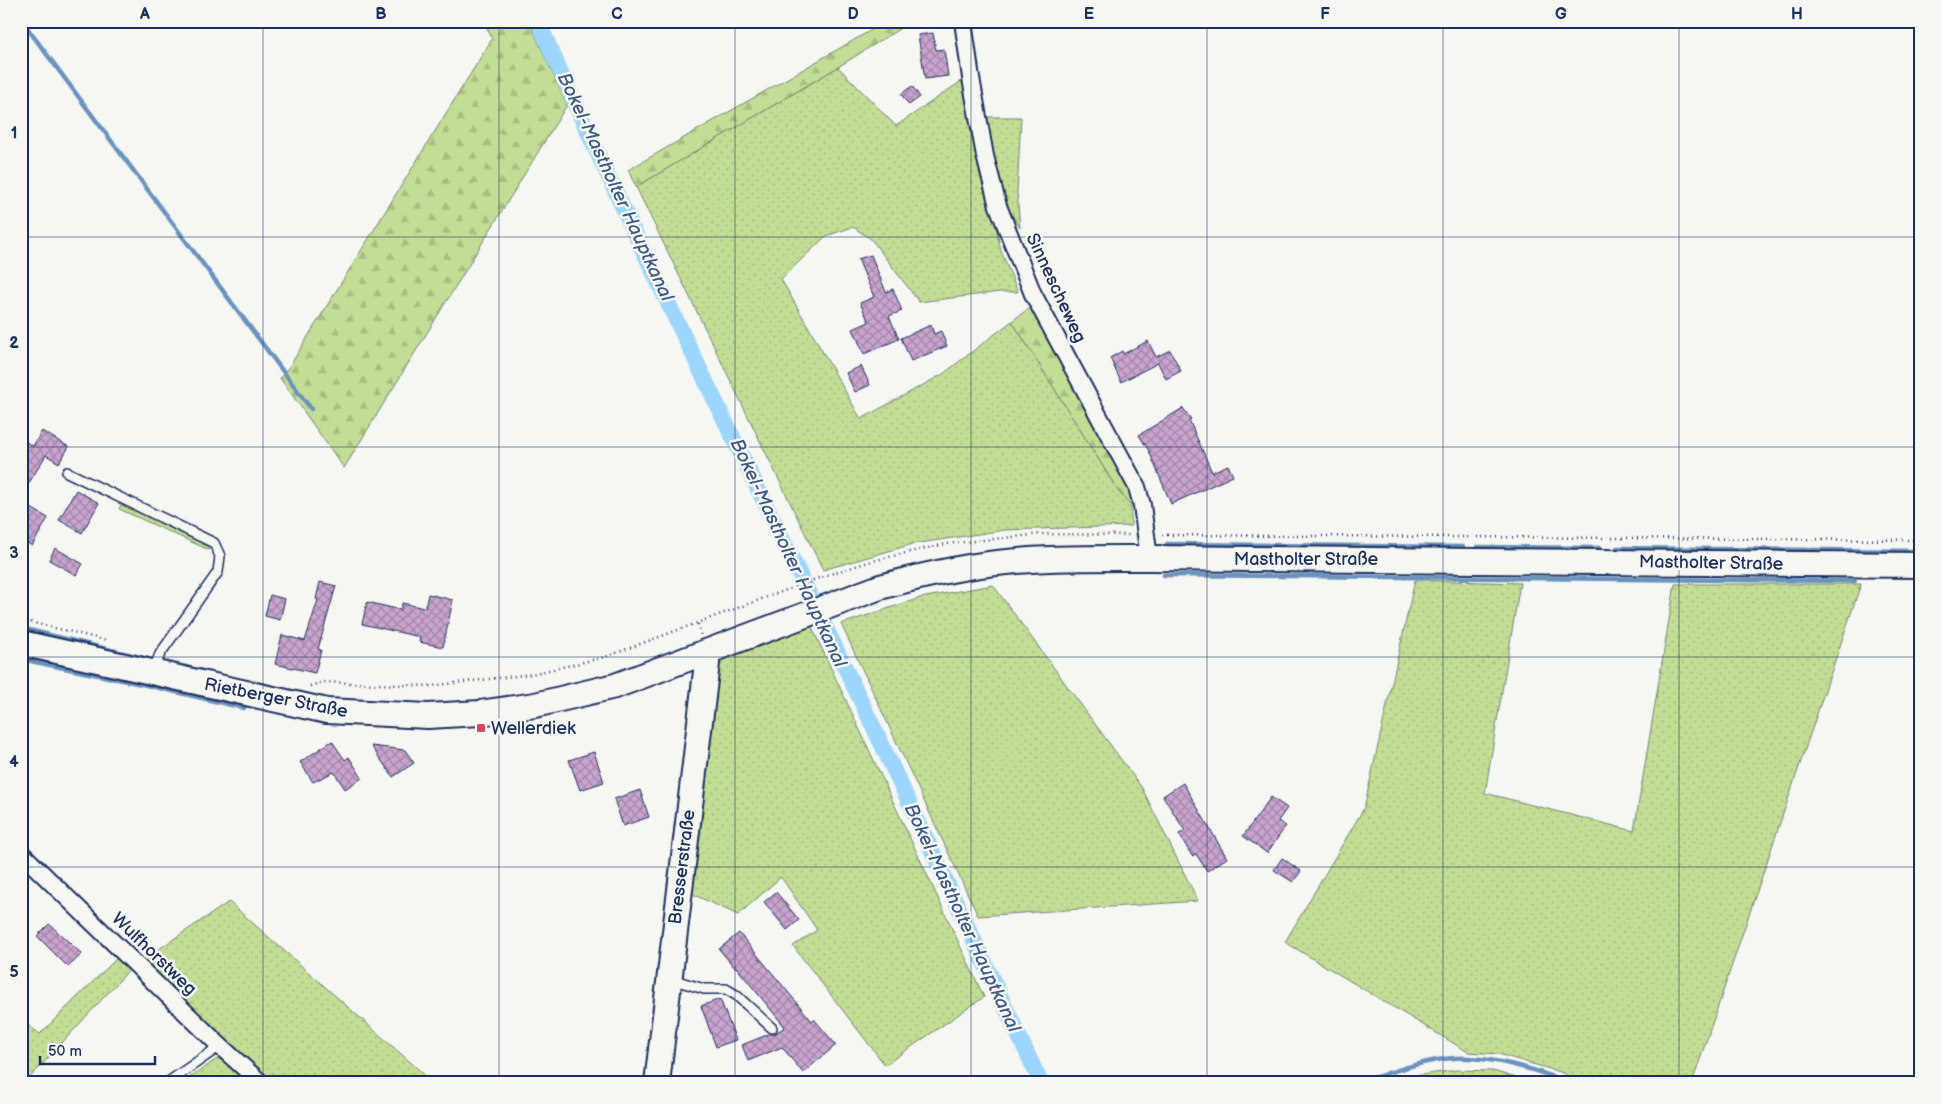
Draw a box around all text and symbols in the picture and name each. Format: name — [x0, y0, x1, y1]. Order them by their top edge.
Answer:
text: A — [139, 5, 150, 24]
text: B — [375, 5, 387, 24]
text: C — [611, 5, 623, 24]
text: D — [847, 5, 859, 24]
text: E — [1084, 5, 1094, 24]
text: F — [1320, 5, 1330, 24]
text: G — [1555, 5, 1567, 24]
text: H — [1791, 5, 1803, 24]
water label: Bokel-Mastholter Hauptkanal — [552, 69, 678, 306]
text: 1 — [11, 124, 17, 143]
street label: Sinnescheweg — [1022, 230, 1090, 346]
text: 2 — [9, 334, 19, 353]
water label: Bokel-Mastholter Hauptkanal — [725, 435, 851, 672]
text: 3 — [9, 544, 19, 563]
street label: Mastholter Straße — [1234, 549, 1379, 570]
street label: Mastholter Straße — [1639, 551, 1784, 575]
street label: Rietberger Straße — [202, 674, 350, 722]
place label: Wellerdiek — [491, 718, 576, 739]
marker: Wellerdiek — [475, 722, 487, 734]
text: 4 — [9, 753, 19, 772]
water label: Bokel-Mastholter Hauptkanal — [899, 800, 1025, 1037]
street label: Bresserstraße — [665, 808, 700, 926]
street label: Wulfhorstweg — [107, 908, 201, 1000]
text: 5 — [9, 963, 19, 982]
scale bar — [40, 1034, 155, 1066]
text: 50 m — [48, 1042, 82, 1061]

